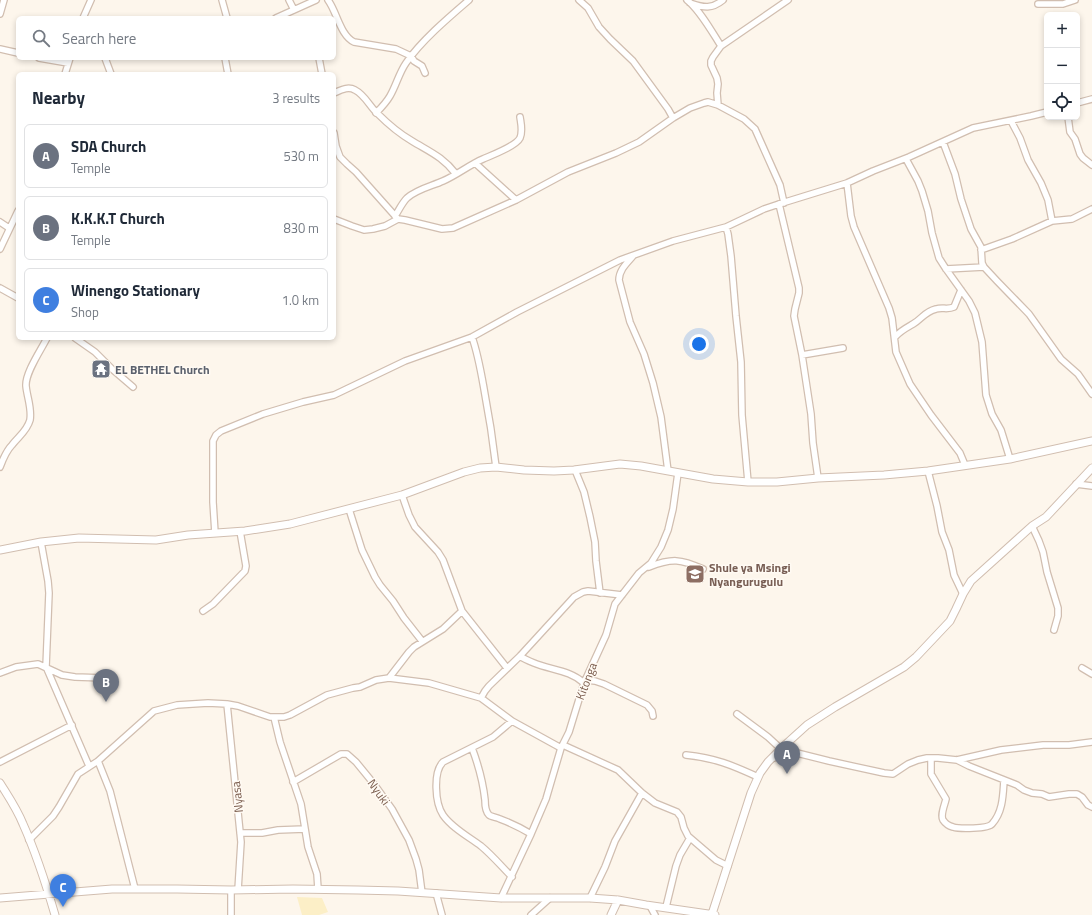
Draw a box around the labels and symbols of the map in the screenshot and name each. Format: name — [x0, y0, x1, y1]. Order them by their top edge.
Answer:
your location — [689, 334, 709, 354]
temple icon: EL BETHEL Church — [90, 358, 112, 380]
place label: EL BETHEL Church — [115, 360, 210, 379]
place label: Shule ya Msingi Nyangurugulu — [709, 558, 791, 591]
school or university icon: Shule ya Msingi Nyangurugulu — [684, 563, 706, 585]
street label: Kitonga — [570, 660, 602, 702]
pin: B — [93, 669, 119, 702]
pin: A — [774, 741, 800, 774]
street label: Nyuki — [363, 775, 395, 809]
street label: Nyasa — [226, 780, 248, 814]
pin: C — [50, 874, 76, 907]

